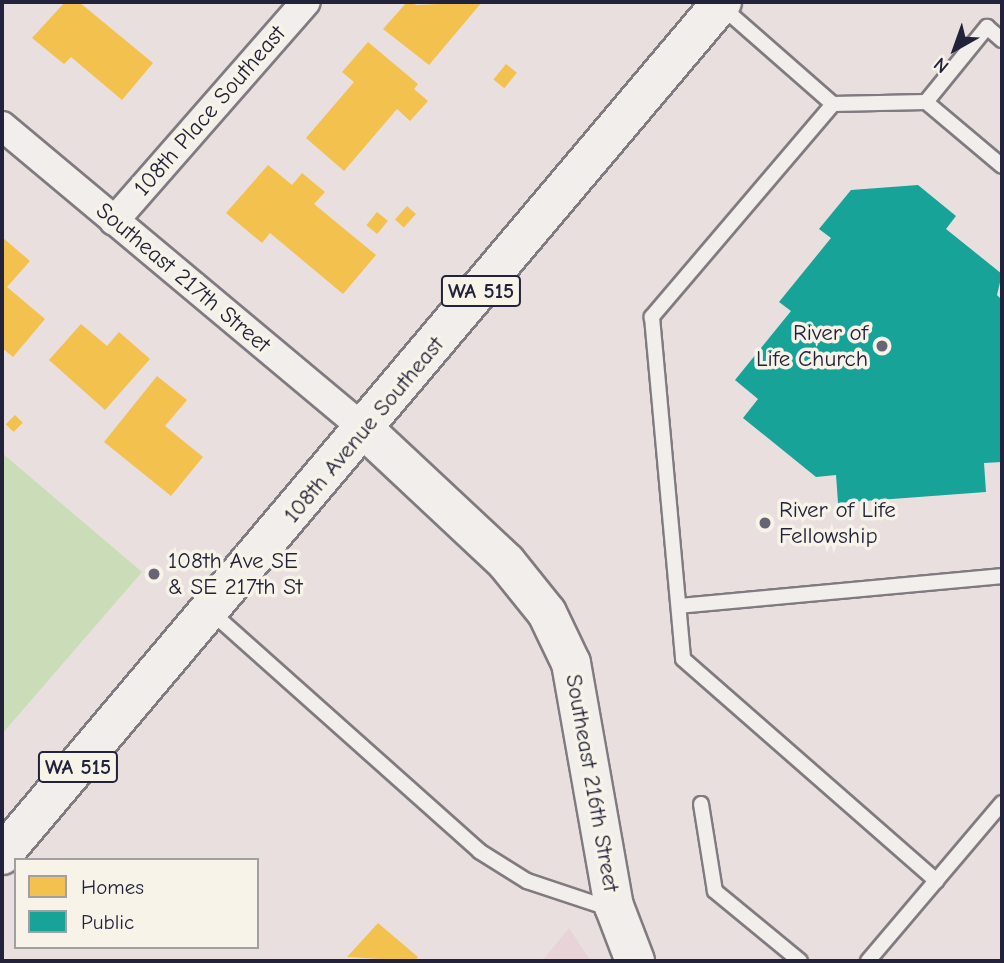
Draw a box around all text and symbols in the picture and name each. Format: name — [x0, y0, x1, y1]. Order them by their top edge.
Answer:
north arrow — [920, 14, 990, 84]
street label: 108th Place Southeast — [129, 20, 291, 202]
text: N — [930, 53, 953, 78]
street label: Southeast 217th Street — [90, 197, 276, 359]
road number: WA 515 — [441, 274, 521, 308]
place label: River of Life Church — [756, 319, 868, 373]
street label: 108th Avenue Southeast — [278, 331, 450, 529]
marker: River of Life Church — [874, 338, 890, 354]
place label: River of Life Fellowship — [779, 496, 896, 550]
marker: River of Life Fellowship — [757, 515, 773, 531]
place label: 108th Ave SE & SE 217th St — [168, 547, 303, 601]
marker: 108th Ave SE & SE 217th St — [146, 566, 162, 582]
street label: Southeast 216th Street — [559, 672, 625, 894]
road number: WA 515 — [38, 750, 118, 784]
legend — [14, 858, 259, 949]
text: Homes — [81, 875, 144, 899]
text: Public — [81, 910, 134, 934]

